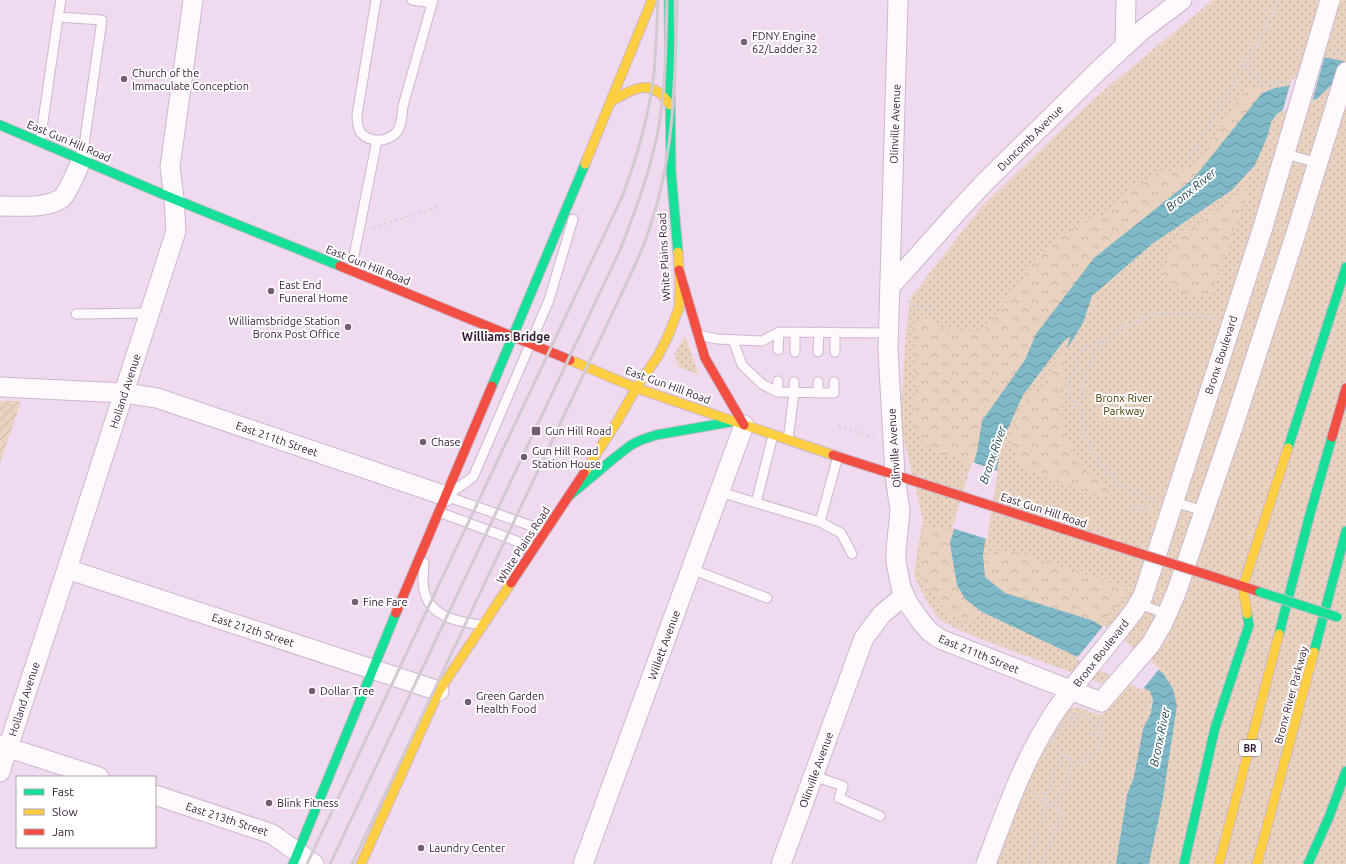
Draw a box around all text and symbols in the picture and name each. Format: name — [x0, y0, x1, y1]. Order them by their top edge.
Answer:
place label: FDNY Engine 62/Ladder 32 — [752, 30, 818, 55]
marker: FDNY Engine 62/Ladder 32 — [739, 37, 749, 47]
place label: Church of the Immaculate Conception — [132, 67, 249, 92]
marker: Church of the Immaculate Conception — [119, 74, 129, 84]
street label: Olinville Avenue — [888, 84, 902, 164]
street label: Duncomb Avenue — [995, 103, 1065, 173]
street label: East Gun Hill Road — [25, 118, 113, 164]
water label: Bronx River — [1163, 165, 1219, 214]
street label: White Plains Road — [656, 212, 672, 302]
street label: East Gun Hill Road — [324, 243, 412, 287]
place label: East End Funeral Home — [279, 279, 348, 304]
marker: East End Funeral Home — [266, 286, 276, 296]
street label: Bronx Boulevard — [1203, 314, 1239, 396]
place label: Williamsbridge Station Bronx Post Office — [229, 315, 340, 340]
marker: Williamsbridge Station Bronx Post Office — [343, 322, 353, 332]
district label: Williams Bridge — [462, 330, 550, 343]
street label: Holland Avenue — [107, 352, 143, 430]
street label: East Gun Hill Road — [624, 364, 712, 406]
park label: Bronx River Parkway — [1095, 392, 1153, 417]
street label: Olinville Avenue — [885, 408, 903, 488]
street label: East 211th Street — [234, 419, 320, 459]
water label: Bronx River — [977, 424, 1009, 485]
marker: Gun Hill Road — [530, 425, 542, 437]
place label: Gun Hill Road — [545, 425, 611, 437]
place label: Chase — [431, 436, 461, 448]
marker: Chase — [418, 437, 428, 447]
place label: Gun Hill Road Station House — [532, 445, 601, 470]
marker: Gun Hill Road Station House — [519, 452, 529, 462]
street label: East Gun Hill Road — [999, 490, 1089, 530]
street label: White Plains Road — [494, 505, 552, 585]
place label: Fine Fare — [363, 596, 408, 608]
marker: Fine Fare — [350, 597, 360, 607]
street label: Willett Avenue — [646, 609, 682, 681]
street label: East 212th Street — [210, 611, 296, 649]
street label: Bronx Boulevard — [1071, 617, 1131, 689]
street label: East 211th Street — [937, 632, 1022, 676]
street label: Bronx River Parkway — [1272, 644, 1310, 745]
street label: Holland Avenue — [6, 660, 42, 738]
place label: Dollar Tree — [320, 685, 374, 697]
marker: Dollar Tree — [307, 686, 317, 696]
place label: Green Garden Health Food — [476, 690, 544, 715]
marker: Green Garden Health Food — [463, 697, 473, 707]
water label: Bronx River — [1147, 706, 1172, 768]
street label: Olinville Avenue — [797, 730, 835, 810]
road number: BR — [1239, 740, 1261, 756]
legend — [16, 776, 156, 848]
text: Fast — [52, 785, 74, 798]
place label: Blink Fitness — [277, 797, 339, 809]
marker: Blink Fitness — [264, 798, 274, 808]
street label: East 213th Street — [184, 800, 270, 838]
text: Slow — [52, 805, 78, 818]
text: Jam — [52, 825, 74, 838]
place label: Laundry Center — [429, 842, 506, 854]
marker: Laundry Center — [416, 843, 426, 853]

